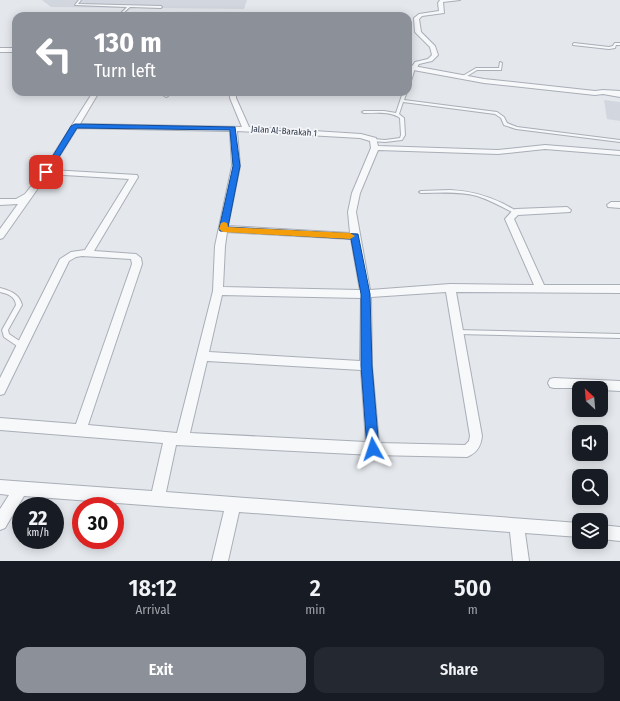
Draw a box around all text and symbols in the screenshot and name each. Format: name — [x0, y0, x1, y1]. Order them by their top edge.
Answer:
text: 130 m — [94, 26, 162, 59]
icon: left — [28, 28, 80, 80]
text: Turn left — [94, 60, 156, 82]
street label: Jalan Al-Barakah 1 — [251, 124, 317, 138]
pin — [29, 155, 63, 189]
icon: arrive — [35, 161, 57, 183]
north arrow — [572, 381, 608, 417]
map controls — [572, 381, 608, 549]
button: sound — [572, 425, 608, 461]
position arrow — [352, 428, 394, 470]
button: search — [572, 469, 608, 505]
speed limit sign: 30 — [72, 497, 124, 549]
text: 22 — [29, 506, 47, 530]
button: layers — [572, 513, 608, 549]
text: km/h — [27, 527, 49, 539]
text: 18:12 — [129, 574, 177, 602]
text: 2 — [310, 574, 321, 602]
text: 500 — [454, 574, 491, 602]
text: Arrival — [135, 602, 170, 617]
text: min — [305, 602, 325, 617]
text: m — [468, 602, 478, 617]
button: Exit — [16, 647, 306, 693]
button: Share — [314, 647, 604, 693]

